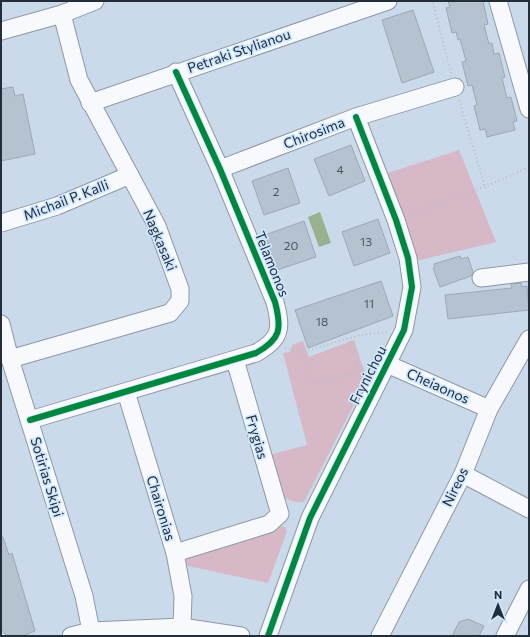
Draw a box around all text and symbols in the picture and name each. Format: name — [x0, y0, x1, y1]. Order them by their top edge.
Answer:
street label: Petraki Stylianou — [185, 25, 293, 76]
street label: Chirosima — [281, 113, 347, 152]
house number: 4 — [336, 162, 344, 176]
street label: Michail P. Kalli — [21, 175, 111, 224]
house number: 2 — [273, 184, 280, 198]
street label: Nagkasaki — [140, 206, 181, 273]
street label: Telamonos — [252, 228, 293, 299]
house number: 13 — [360, 234, 372, 248]
house number: 20 — [284, 238, 298, 252]
house number: 11 — [364, 296, 374, 310]
house number: 18 — [316, 314, 328, 328]
street label: Frynichou — [346, 343, 390, 407]
street label: Cheiaonos — [404, 364, 472, 407]
street label: Frygias — [243, 413, 272, 461]
street label: Sotirias Skipi — [27, 435, 68, 519]
street label: Nireos — [438, 464, 471, 509]
street label: Chaironias — [143, 473, 179, 543]
north arrow — [478, 585, 518, 625]
text: N — [494, 588, 502, 601]

